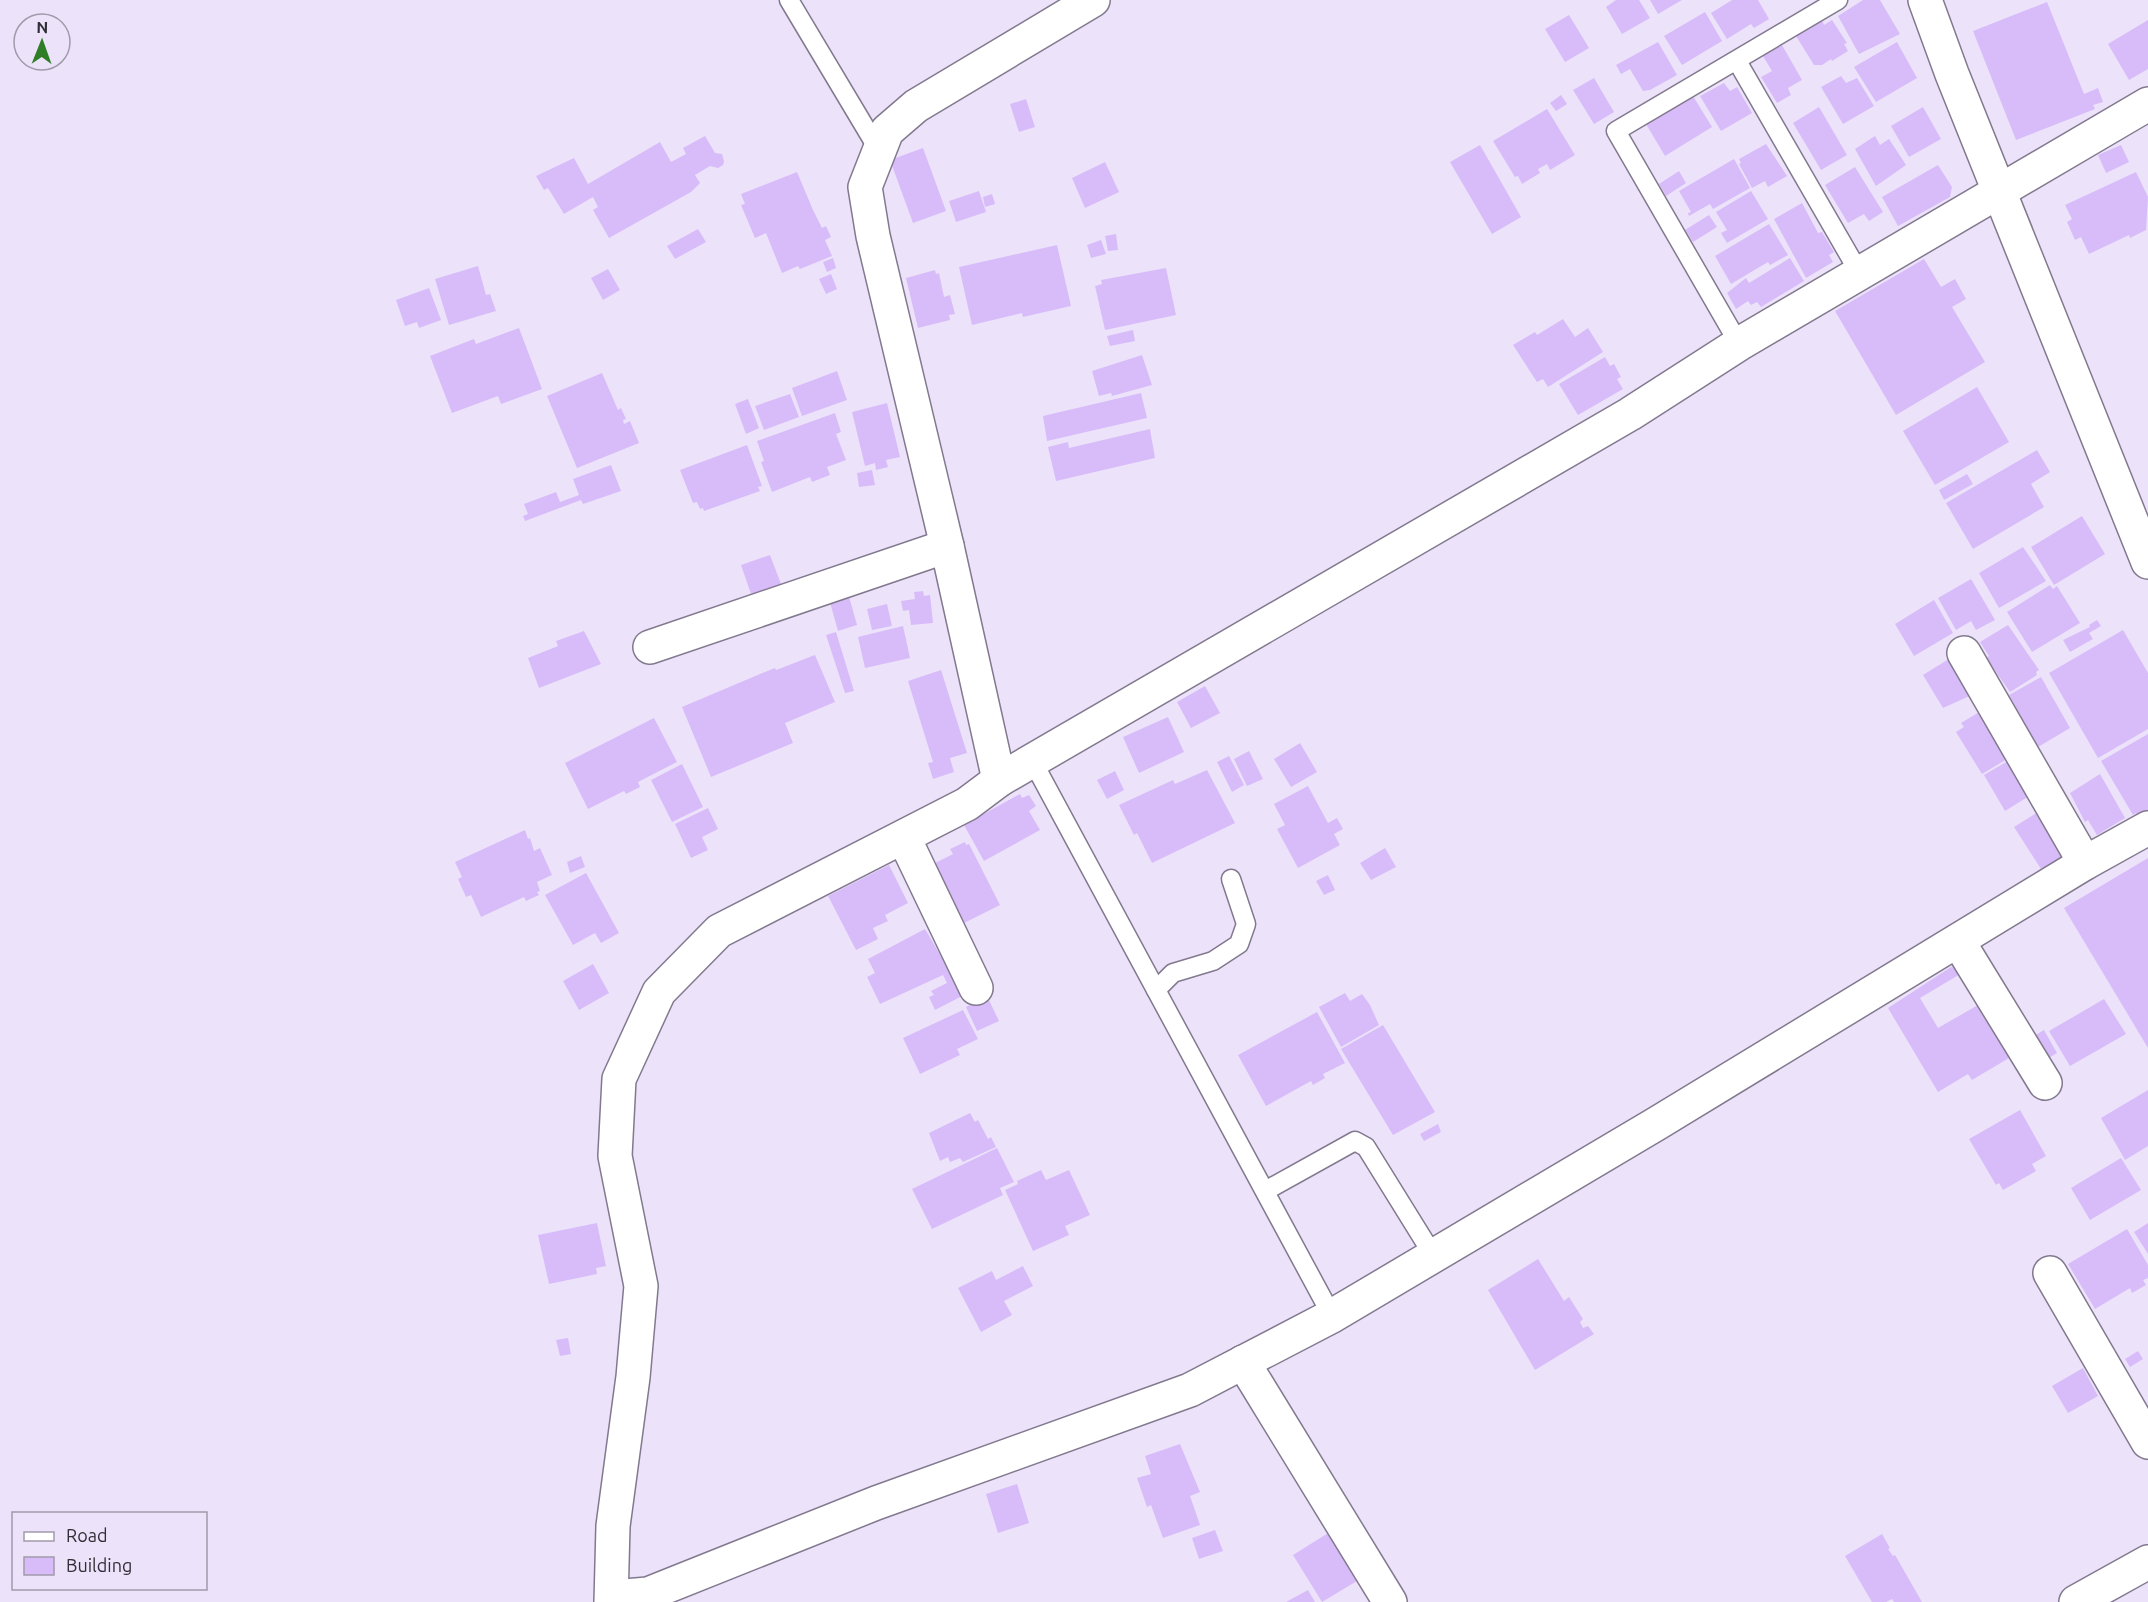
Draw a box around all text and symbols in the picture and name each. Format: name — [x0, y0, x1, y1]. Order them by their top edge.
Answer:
north arrow — [12, 12, 72, 72]
text: N — [36, 18, 48, 36]
legend — [12, 1512, 207, 1590]
text: Road — [66, 1525, 108, 1545]
text: Building — [66, 1555, 132, 1575]

